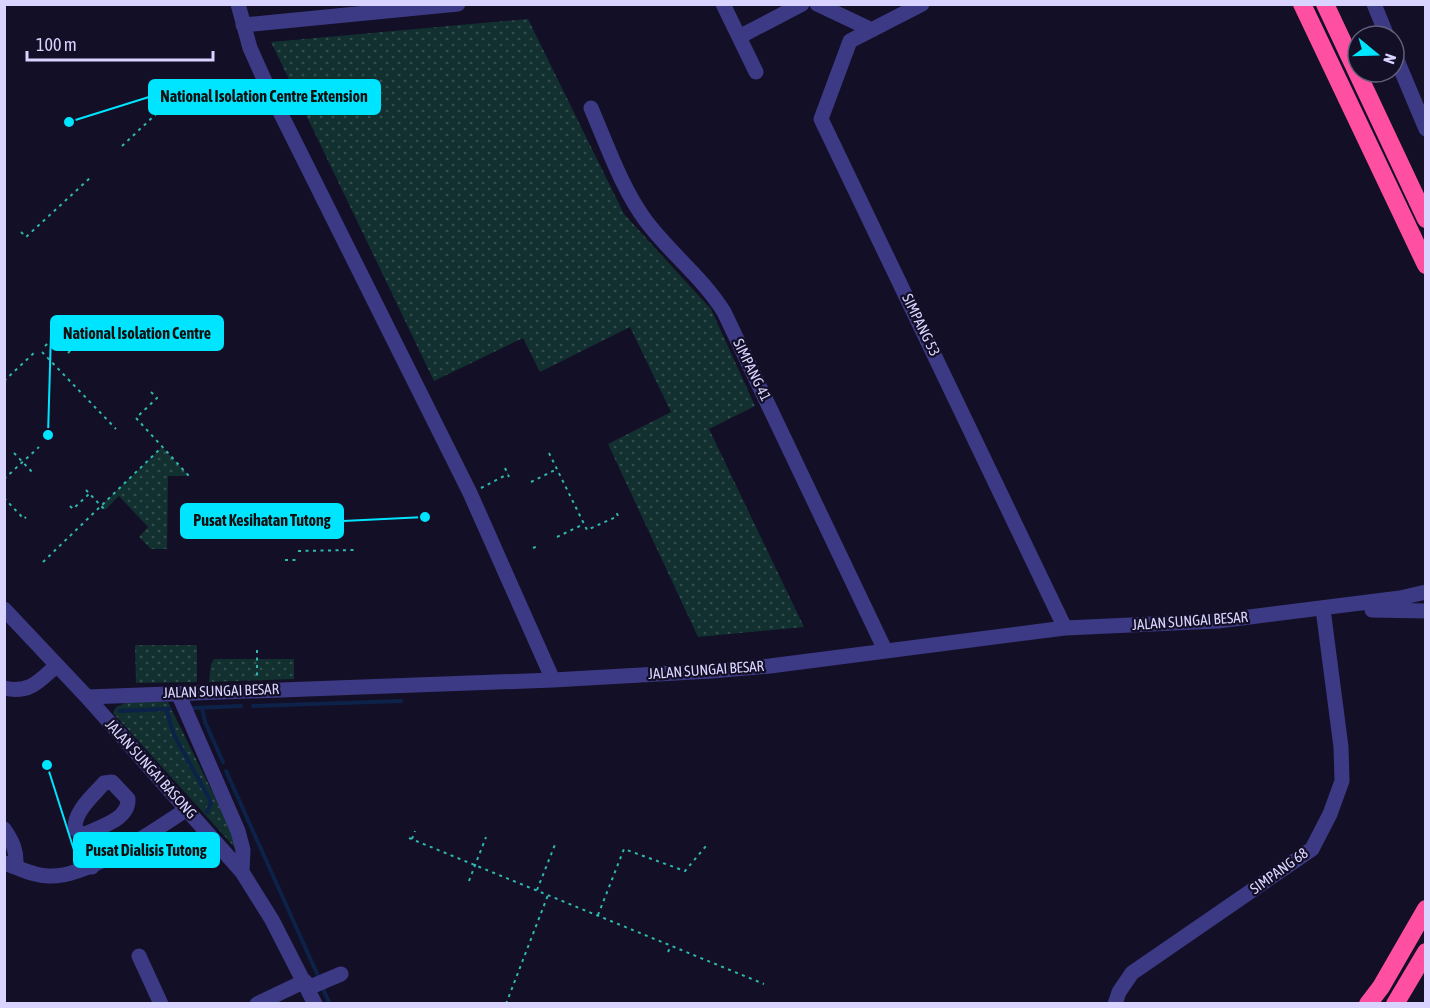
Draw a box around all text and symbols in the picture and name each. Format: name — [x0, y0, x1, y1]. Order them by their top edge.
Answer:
scale bar — [27, 24, 213, 62]
north arrow — [1346, 24, 1406, 84]
text: 100 m — [36, 34, 77, 55]
text: N — [1380, 51, 1400, 66]
callout: National Isolation Centre Extension — [149, 80, 380, 114]
text: National Isolation Centre Extension — [160, 87, 368, 105]
street label: SIMPANG 53 — [899, 291, 944, 359]
callout: National Isolation Centre — [51, 316, 223, 350]
text: National Isolation Centre — [63, 324, 211, 342]
street label: SIMPANG 41 — [730, 336, 775, 404]
callout: Pusat Kesihatan Tutong — [181, 504, 343, 538]
text: Pusat Kesihatan Tutong — [193, 511, 331, 529]
street label: JALAN SUNGAI BESAR — [1131, 608, 1249, 633]
street label: JALAN SUNGAI BESAR — [647, 657, 765, 682]
street label: JALAN SUNGAI BESAR — [163, 680, 280, 701]
street label: JALAN SUNGAI BASONG — [102, 716, 200, 822]
callout: Pusat Dialisis Tutong — [74, 833, 219, 867]
text: Pusat Dialisis Tutong — [85, 841, 207, 859]
street label: SIMPANG 68 — [1247, 844, 1311, 897]

